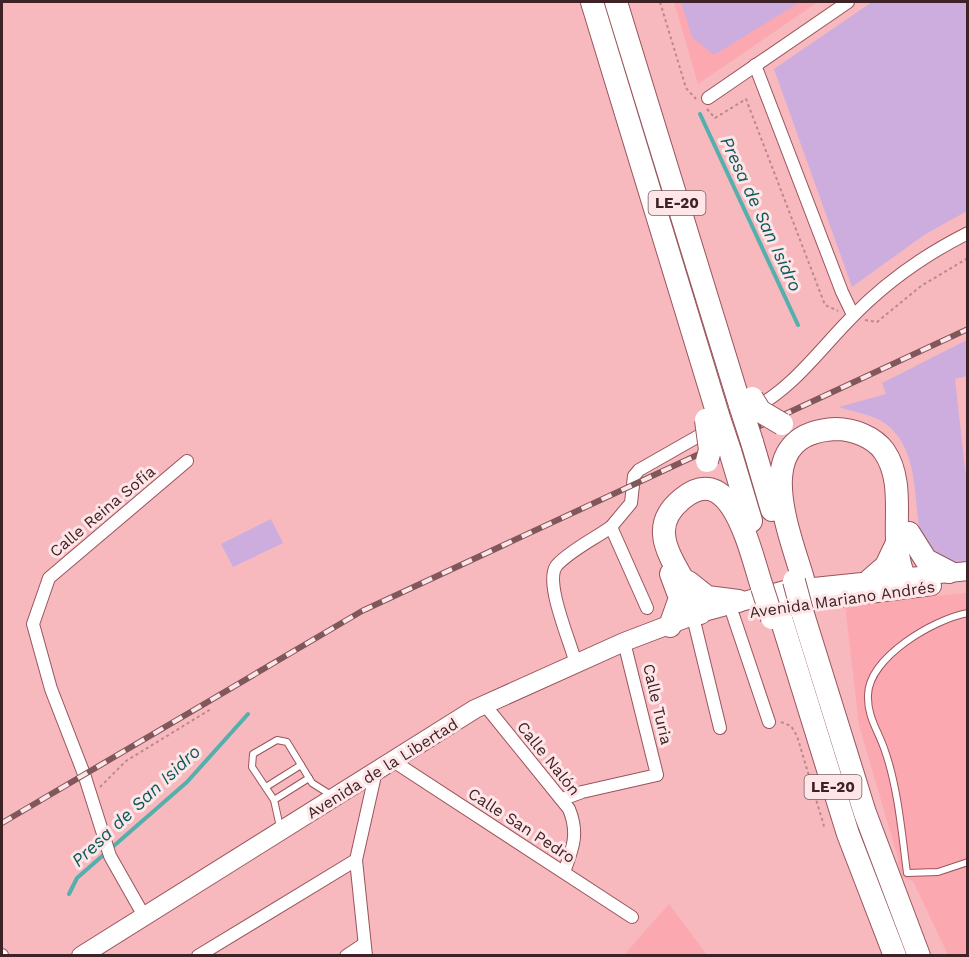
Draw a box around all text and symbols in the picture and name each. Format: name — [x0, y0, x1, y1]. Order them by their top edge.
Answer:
water label: Presa de San Isidro — [716, 133, 807, 295]
road number: LE-20 — [648, 191, 706, 215]
street label: Calle Reina Sofía — [46, 462, 159, 561]
street label: Avenida Mariano Andrés — [748, 577, 936, 622]
street label: Calle Turia — [639, 662, 676, 746]
street label: Avenida de la Libertad — [303, 714, 461, 823]
street label: Calle Nalón — [513, 718, 584, 799]
water label: Presa de San Isidro — [67, 741, 204, 871]
road number: LE-20 — [804, 775, 862, 799]
street label: Calle San Pedro — [465, 784, 579, 867]

